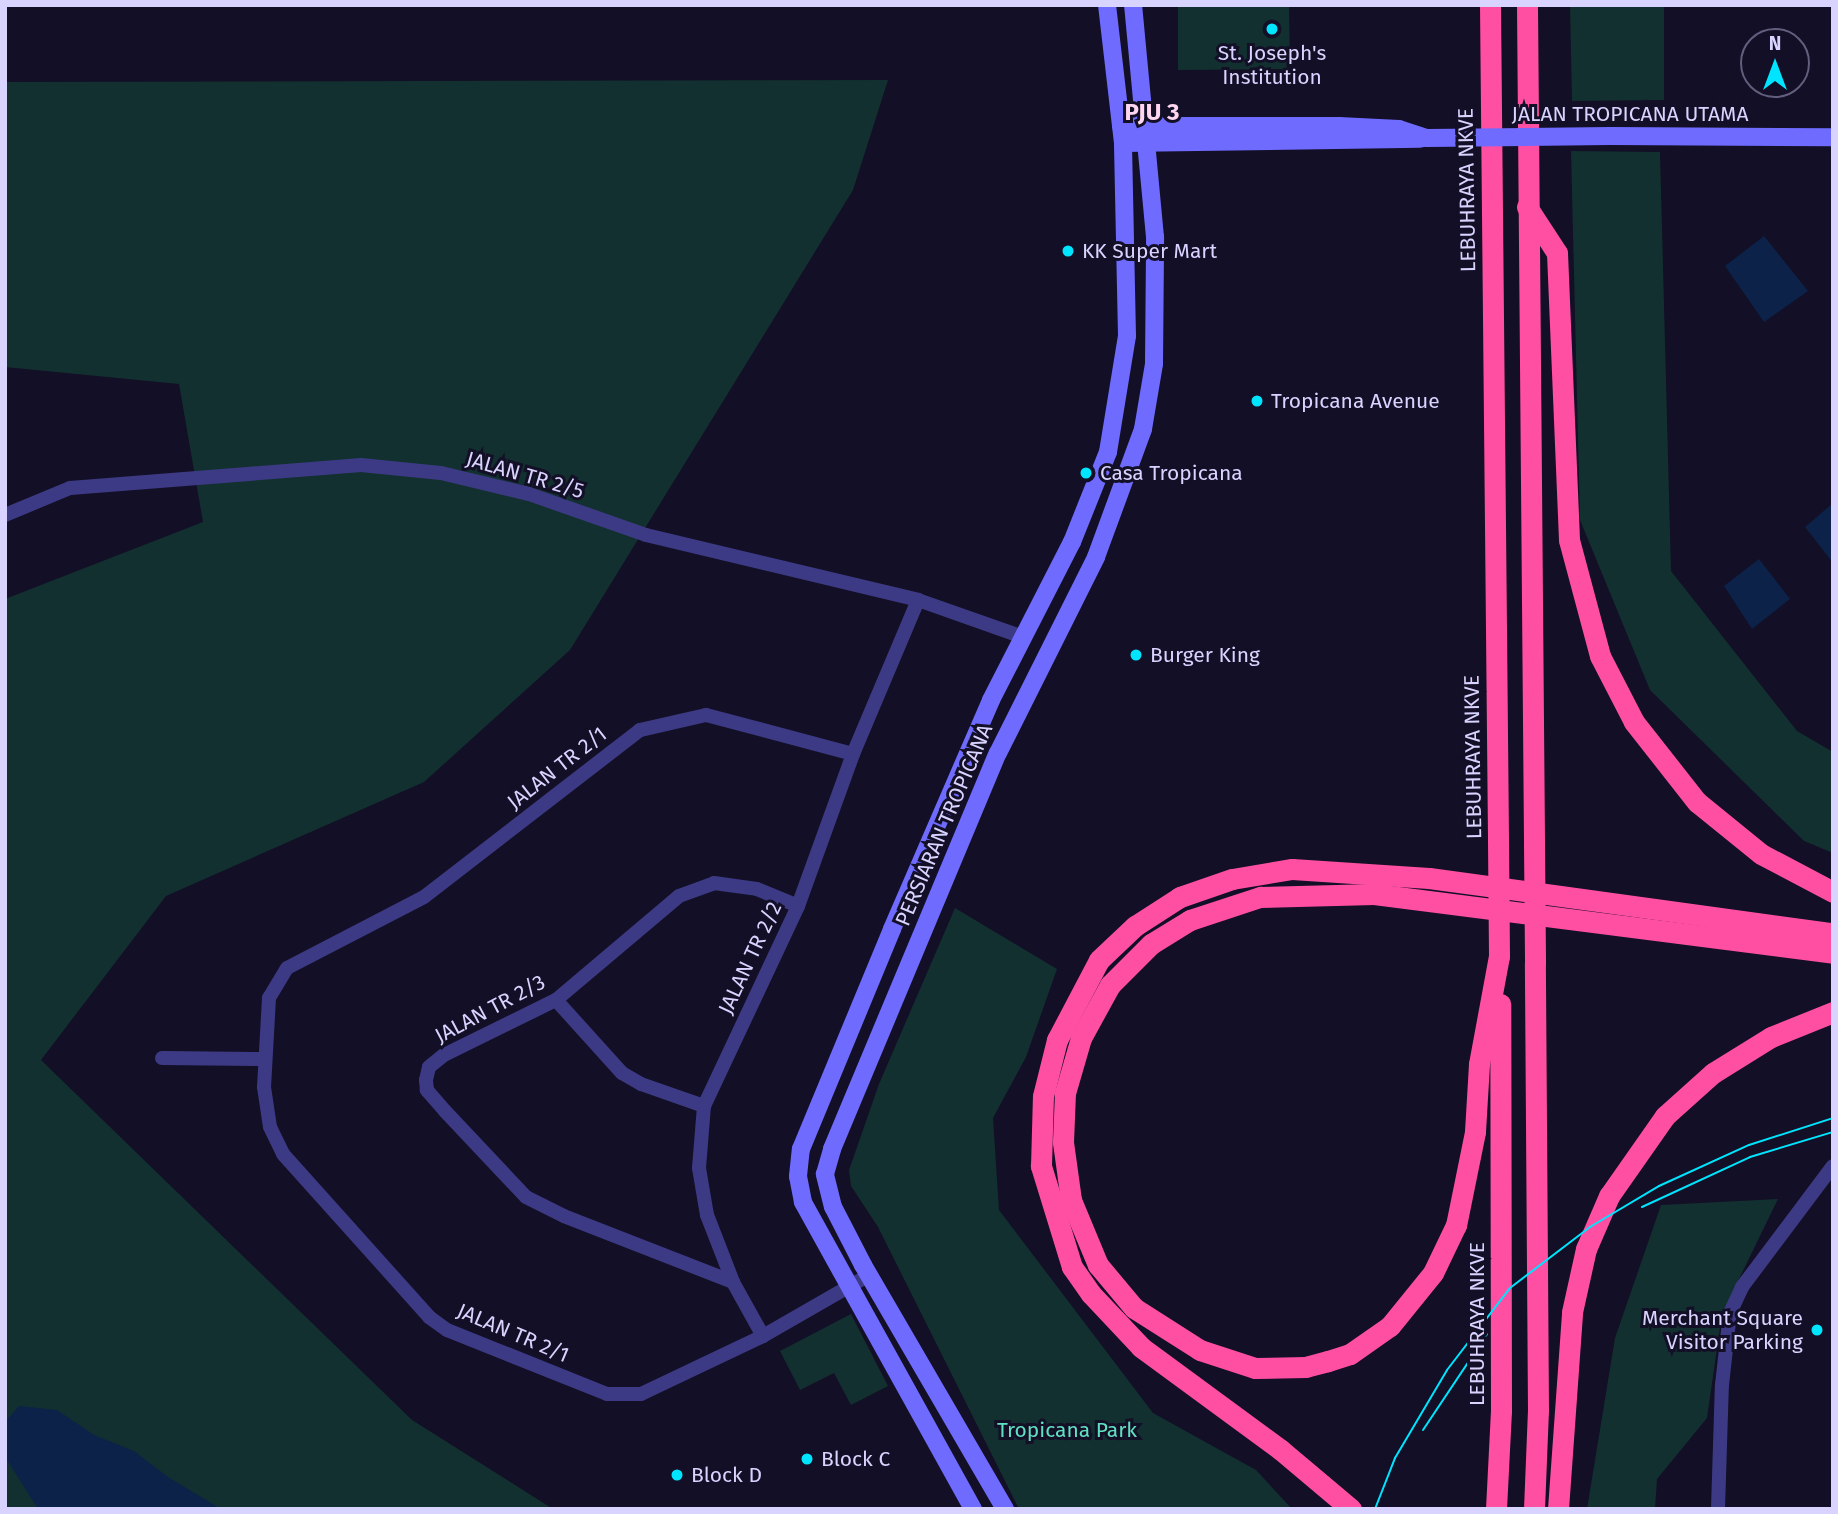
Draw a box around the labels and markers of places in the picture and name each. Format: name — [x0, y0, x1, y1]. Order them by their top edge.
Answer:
marker: St. Joseph's Institution — [1264, 21, 1280, 37]
place label: St. Joseph's Institution — [1218, 40, 1326, 90]
place label: KK Super Mart — [1082, 238, 1217, 264]
marker: KK Super Mart — [1060, 243, 1076, 259]
place label: Tropicana Avenue — [1271, 388, 1440, 414]
marker: Tropicana Avenue — [1249, 393, 1265, 409]
place label: Casa Tropicana — [1100, 460, 1243, 486]
marker: Casa Tropicana — [1078, 465, 1094, 481]
place label: Burger King — [1150, 642, 1260, 668]
marker: Burger King — [1128, 647, 1144, 663]
place label: Merchant Square Visitor Parking — [1642, 1305, 1803, 1355]
marker: Merchant Square Visitor Parking — [1809, 1322, 1825, 1338]
place label: Block C — [821, 1446, 890, 1472]
marker: Block C — [799, 1451, 815, 1467]
place label: Block D — [691, 1462, 762, 1488]
marker: Block D — [669, 1467, 685, 1483]

